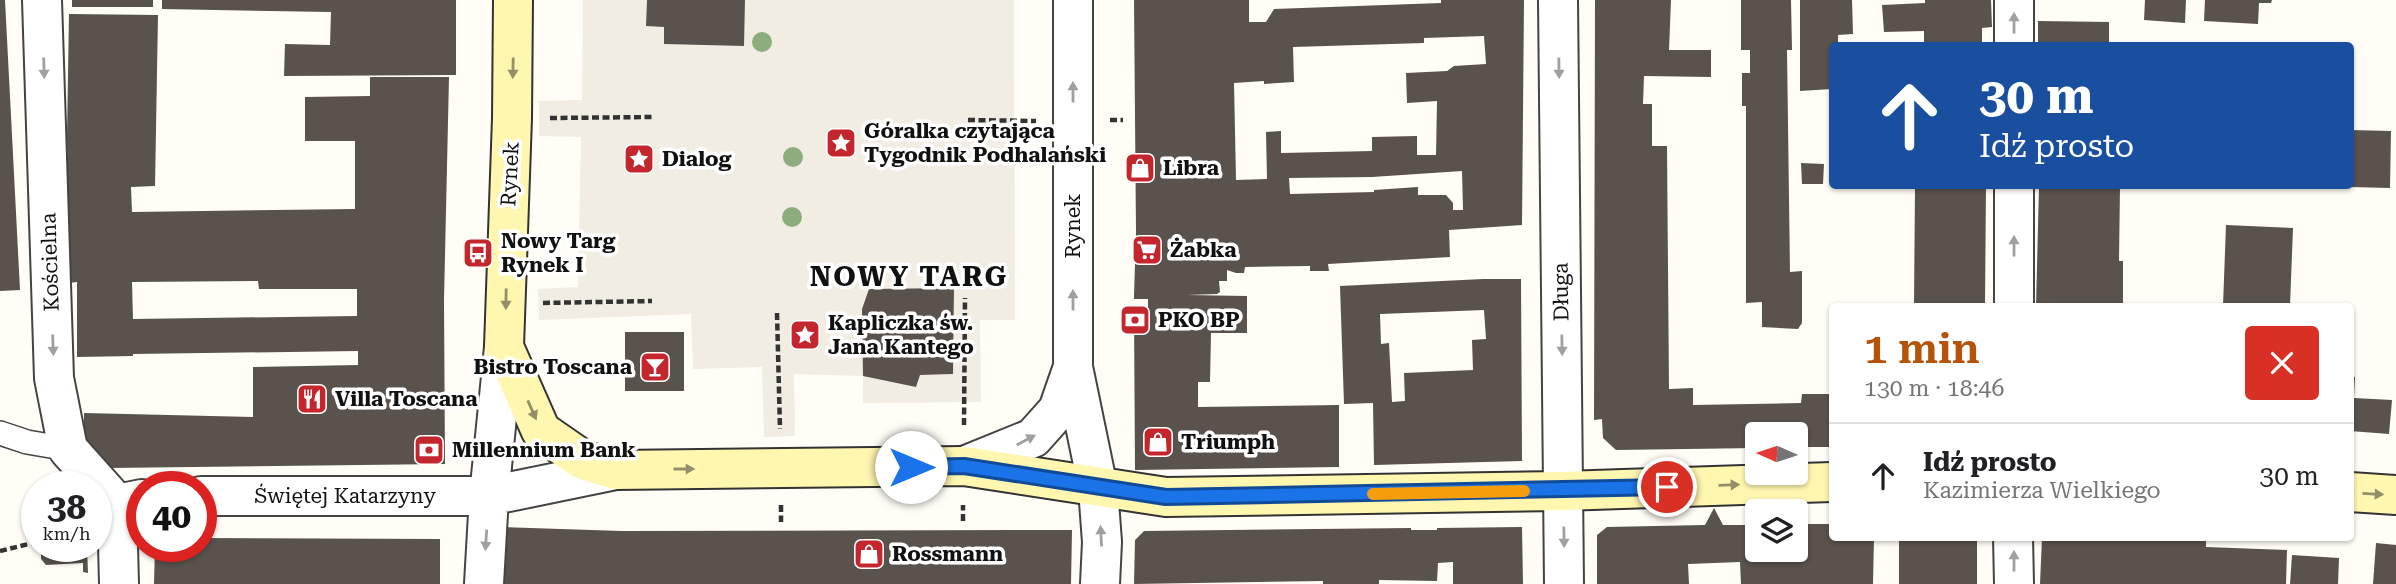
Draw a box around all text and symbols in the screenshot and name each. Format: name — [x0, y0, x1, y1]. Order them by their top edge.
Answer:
one-way arrow — [2008, 12, 2020, 34]
one-way arrow — [38, 57, 49, 79]
one-way arrow — [507, 57, 519, 79]
one-way arrow — [1553, 57, 1565, 79]
text: 30 m — [1979, 68, 2094, 125]
icon: ahead — [1864, 70, 1955, 161]
one-way arrow — [1067, 81, 1079, 103]
place label: Góralka czytająca Tygodnik Podhalański — [864, 119, 1106, 167]
place icon: Góralka czytająca Tygodnik Podhalański — [824, 126, 858, 160]
text: Idź prosto — [1979, 127, 2134, 165]
street label: Rynek — [496, 141, 524, 207]
place icon: Dialog — [622, 142, 656, 176]
place label: Dialog — [662, 147, 732, 171]
shop icon: Libra — [1123, 151, 1157, 185]
place label: Libra — [1163, 156, 1220, 180]
street label: Rynek — [1061, 194, 1085, 258]
street label: Kościelna — [36, 212, 64, 312]
place label: Nowy Targ Rynek I — [501, 229, 615, 277]
supermarket icon: Żabka — [1130, 233, 1164, 267]
one-way arrow — [2008, 235, 2020, 257]
bus stop icon: Nowy Targ Rynek I — [461, 236, 495, 270]
place label: Żabka — [1170, 237, 1237, 262]
district label: NOWY TARG — [810, 260, 1008, 293]
street label: Długa — [1548, 262, 1574, 322]
one-way arrow — [500, 289, 512, 311]
one-way arrow — [1067, 289, 1079, 311]
bank icon: PKO BP — [1118, 303, 1152, 337]
place label: PKO BP — [1158, 308, 1240, 332]
place label: Kapliczka św. Jana Kantego — [828, 311, 974, 359]
place icon: Kapliczka św. Jana Kantego — [788, 318, 822, 352]
text: 1 min — [1864, 324, 1980, 373]
button: close — [2245, 326, 2319, 400]
one-way arrow — [47, 334, 58, 356]
one-way arrow — [1556, 334, 1568, 356]
bar icon: Bistro Toscana — [638, 350, 672, 384]
place label: Bistro Toscana — [473, 355, 633, 379]
text: 130 m · 18:46 — [1864, 375, 2004, 402]
restaurant icon: Villa Toscana — [295, 382, 329, 416]
place label: Villa Toscana — [335, 387, 478, 411]
one-way arrow — [526, 400, 537, 421]
north arrow — [1745, 422, 1808, 485]
map controls — [1745, 422, 1808, 562]
shop icon: Triumph — [1141, 425, 1175, 459]
position arrow — [874, 430, 948, 504]
place label: Triumph — [1181, 430, 1275, 454]
bank icon: Millennium Bank — [412, 433, 446, 467]
one-way arrow — [1017, 434, 1037, 446]
place label: Millennium Bank — [452, 438, 636, 462]
text: Idź prosto — [1923, 447, 2057, 477]
pin — [1637, 457, 1697, 517]
icon: ahead — [1864, 457, 1902, 495]
text: 30 m — [2260, 461, 2319, 491]
one-way arrow — [673, 463, 695, 475]
icon: arrive — [1648, 468, 1686, 506]
speed limit sign: 40 — [126, 471, 217, 562]
text: Kazimierza Wielkiego — [1923, 477, 2161, 504]
one-way arrow — [1718, 480, 1740, 491]
street label: Świętej Katarzyny — [254, 483, 436, 508]
text: 38 — [47, 487, 86, 528]
one-way arrow — [2362, 488, 2384, 499]
button: layers — [1745, 499, 1808, 562]
text: km/h — [42, 523, 91, 544]
one-way arrow — [1095, 525, 1106, 547]
one-way arrow — [1558, 527, 1570, 549]
one-way arrow — [481, 529, 492, 551]
shop icon: Rossmann — [852, 537, 886, 571]
place label: Rossmann — [892, 542, 1003, 566]
one-way arrow — [2008, 549, 2020, 571]

